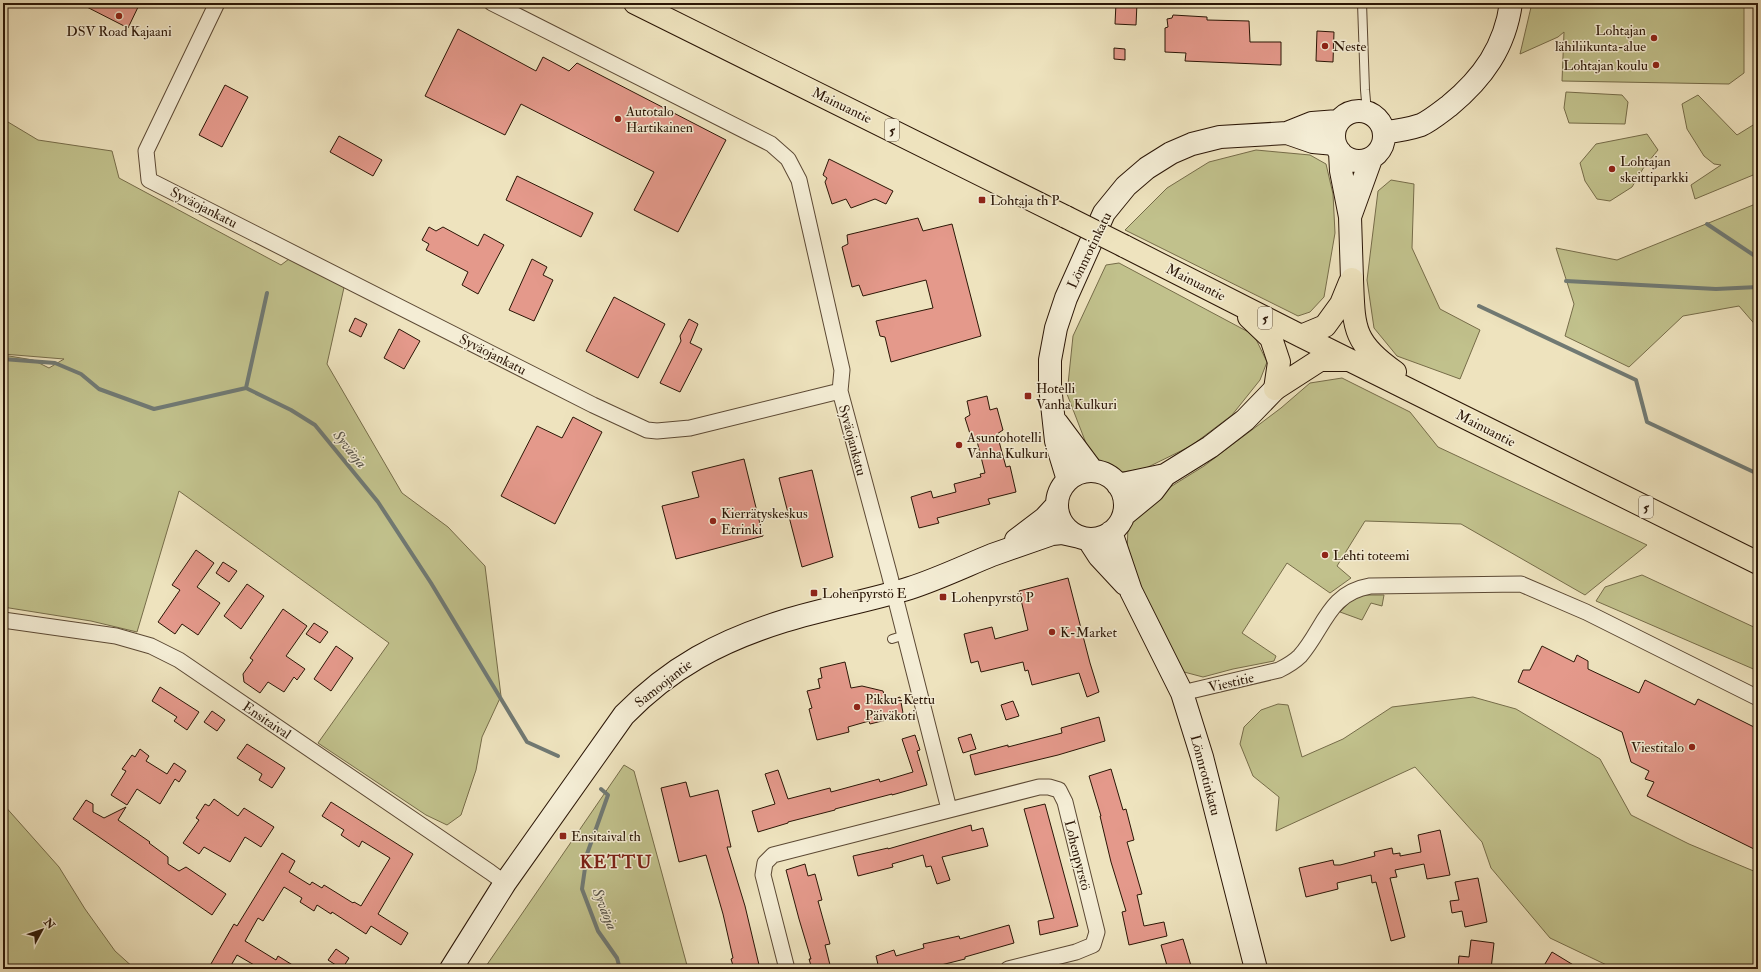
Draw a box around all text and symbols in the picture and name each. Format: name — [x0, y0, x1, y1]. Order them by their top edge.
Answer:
marker: DSV Road Kajaani — [114, 11, 124, 21]
place label: Lohtajan lähiliikunta-alue — [1555, 22, 1646, 55]
place label: DSV Road Kajaani — [66, 23, 172, 40]
marker: Lohtajan lähiliikunta-alue — [1649, 33, 1659, 43]
place label: Neste — [1333, 38, 1366, 55]
marker: Neste — [1320, 41, 1330, 51]
place label: Lohtajan koulu — [1563, 57, 1648, 74]
marker: Lohtajan koulu — [1651, 60, 1661, 70]
street label: Mainuantie — [809, 84, 875, 127]
place label: Autotalo Hartikainen — [625, 103, 693, 136]
marker: Autotalo Hartikainen — [613, 114, 623, 124]
road number: 5 — [885, 119, 899, 141]
place label: Lohtajan skeittiparkki — [1620, 153, 1689, 187]
marker: Lohtajan skeittiparkki — [1607, 164, 1617, 174]
street label: Syväojankatu — [167, 183, 240, 232]
place label: Lohtaja th P — [990, 192, 1059, 209]
marker: Lohtaja th P — [977, 195, 987, 205]
street label: Lönnrotinkatu — [1064, 209, 1115, 291]
street label: Mainuantie — [1163, 260, 1228, 305]
road number: 5 — [1258, 307, 1272, 329]
street label: Syväojankatu — [456, 330, 529, 379]
place label: Hotelli Vanha Kulkuri — [1036, 380, 1117, 413]
marker: Hotelli Vanha Kulkuri — [1023, 391, 1033, 401]
street label: Syväojankatu — [834, 403, 870, 478]
street label: Mainuantie — [1453, 406, 1518, 451]
water label: Syväoja — [328, 426, 371, 472]
place label: Asuntohotelli Vanha Kulkuri — [966, 429, 1048, 462]
marker: Asuntohotelli Vanha Kulkuri — [954, 440, 964, 450]
road number: 5 — [1639, 496, 1653, 518]
place label: Kierrätyskeskus Etrinki — [721, 505, 808, 538]
marker: Kierrätyskeskus Etrinki — [708, 516, 718, 526]
place label: Lehti toteemi — [1333, 547, 1410, 564]
marker: Lehti toteemi — [1320, 550, 1330, 560]
place label: Lohenpyrstö E — [822, 585, 907, 603]
marker: Lohenpyrstö E — [809, 588, 819, 598]
place label: Lohenpyrstö P — [951, 589, 1034, 607]
marker: Lohenpyrstö P — [938, 592, 948, 602]
place label: K-Market — [1060, 624, 1117, 641]
marker: K-Market — [1047, 627, 1057, 637]
street label: Samoojantie — [631, 656, 695, 711]
street label: Viestitie — [1207, 669, 1256, 696]
place label: Pikku-Kettu Päiväkoti — [865, 691, 935, 724]
street label: Ensitaival — [239, 698, 295, 743]
marker: Pikku-Kettu Päiväkoti — [852, 702, 862, 712]
street label: Lönnrotinkatu — [1187, 733, 1224, 817]
place label: Viestitalo — [1631, 739, 1684, 756]
marker: Viestitalo — [1687, 742, 1697, 752]
street label: Lohenpyrstö — [1060, 818, 1094, 892]
place label: Ensitaival th — [571, 828, 642, 845]
marker: Ensitaival th — [558, 831, 568, 841]
district label: KETTU — [580, 851, 652, 874]
water label: Syväoja — [587, 885, 621, 933]
north arrow — [22, 910, 62, 950]
text: N — [40, 915, 58, 933]

